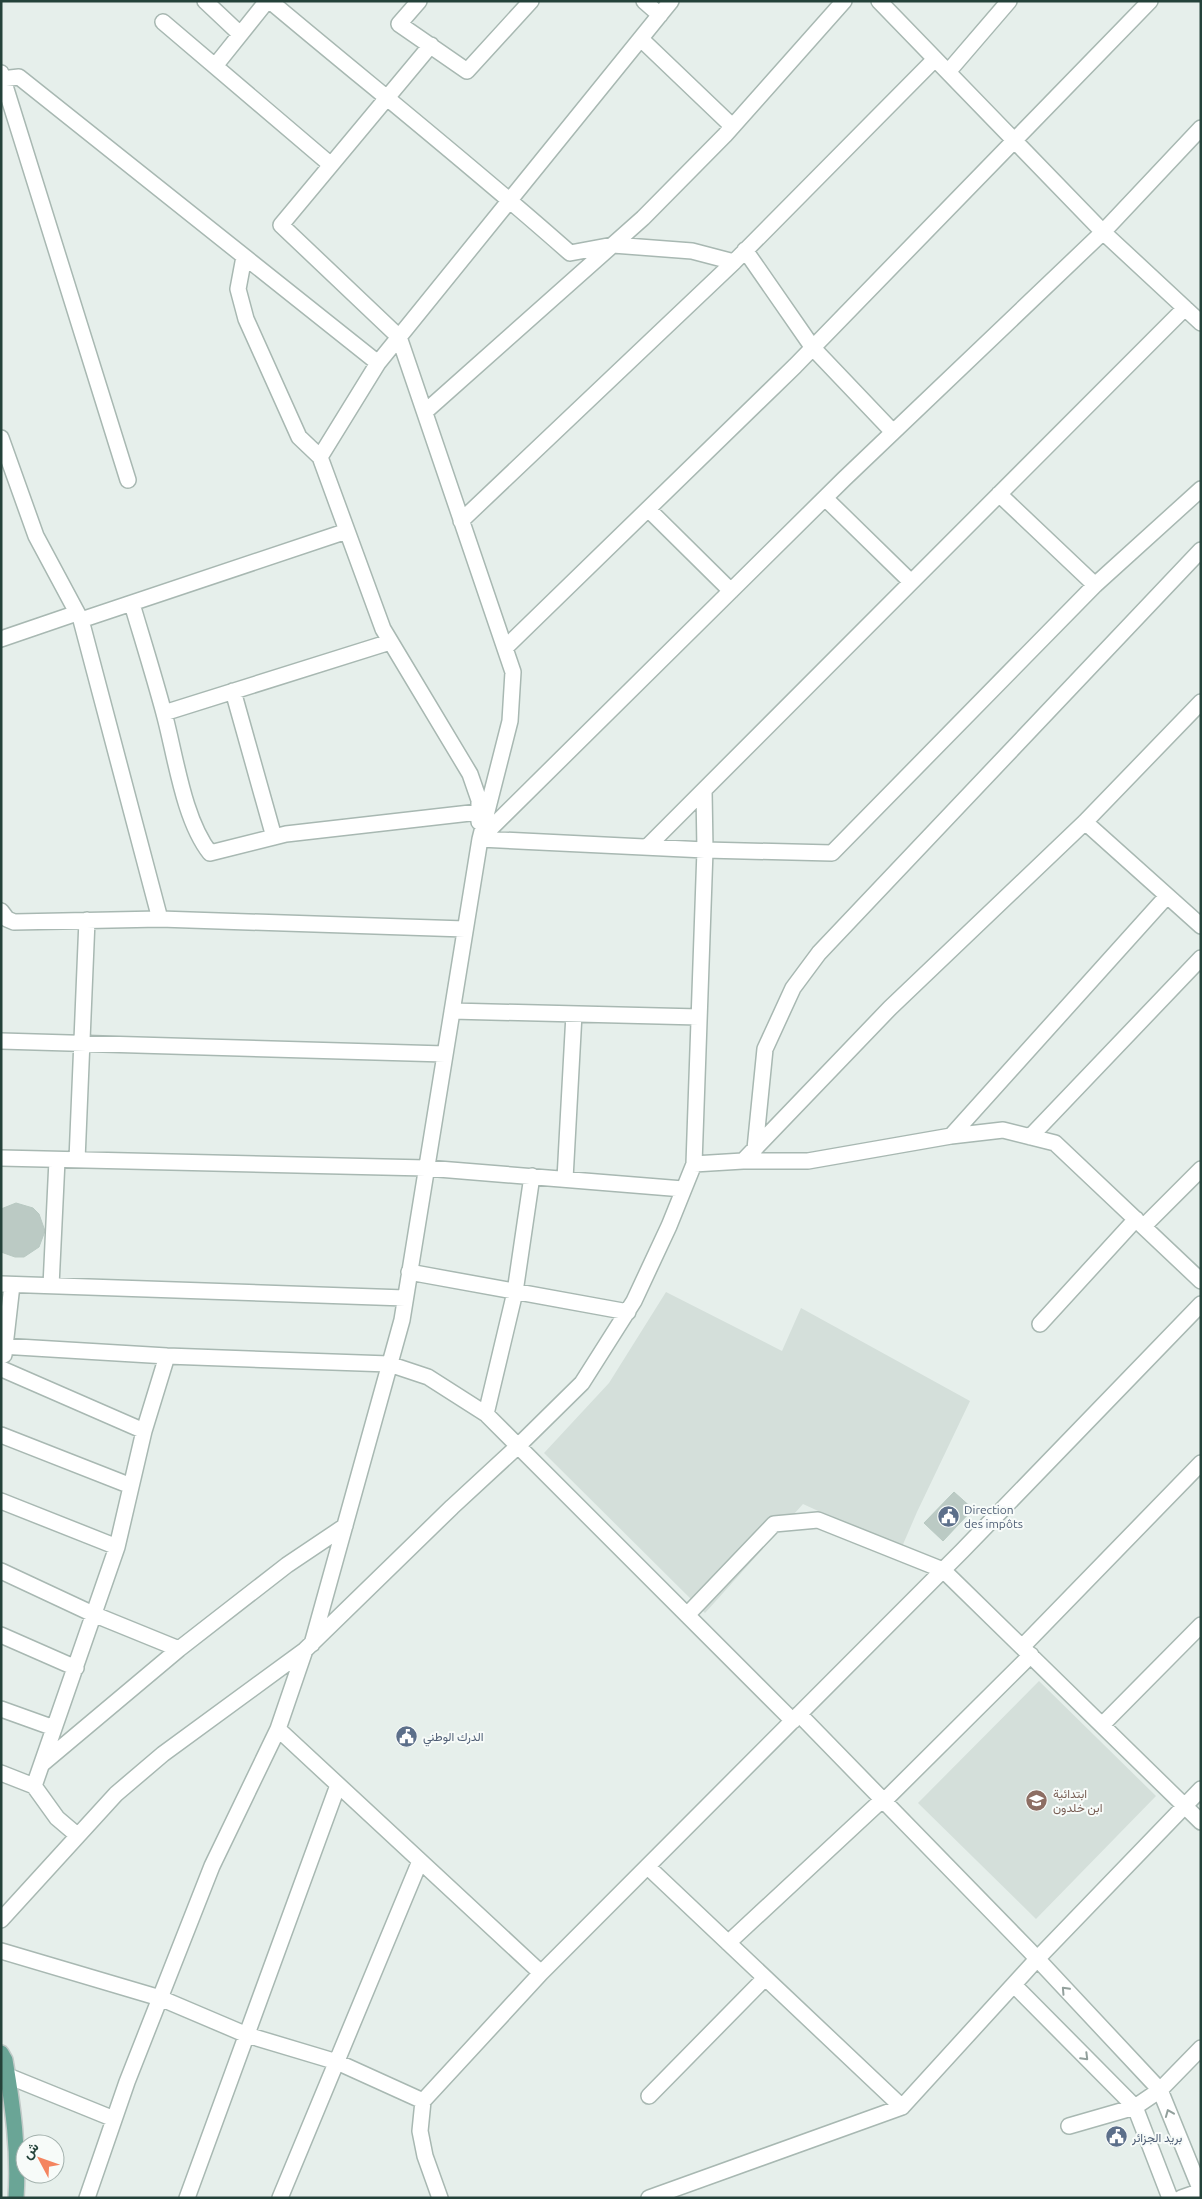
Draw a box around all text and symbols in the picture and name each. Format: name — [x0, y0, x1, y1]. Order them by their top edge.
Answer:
place label: Direction des impôts — [964, 1503, 1023, 1530]
public building icon: Direction des impôts — [936, 1504, 960, 1528]
public building icon: الدرك الوطني — [395, 1724, 419, 1748]
place label: الدرك الوطني — [423, 1730, 483, 1747]
place label: ابتدائية ابن خلدون — [1053, 1787, 1102, 1816]
school or university icon: ابتدائية ابن خلدون — [1025, 1788, 1049, 1812]
one-way arrow — [1062, 1986, 1071, 1995]
one-way arrow — [1079, 2051, 1088, 2060]
one-way arrow — [1165, 2109, 1175, 2118]
public building icon: بريد الجزائر — [1104, 2125, 1128, 2149]
place label: بريد الجزائر — [1131, 2131, 1182, 2146]
north arrow — [15, 2134, 65, 2184]
text: ش — [19, 2139, 43, 2163]

